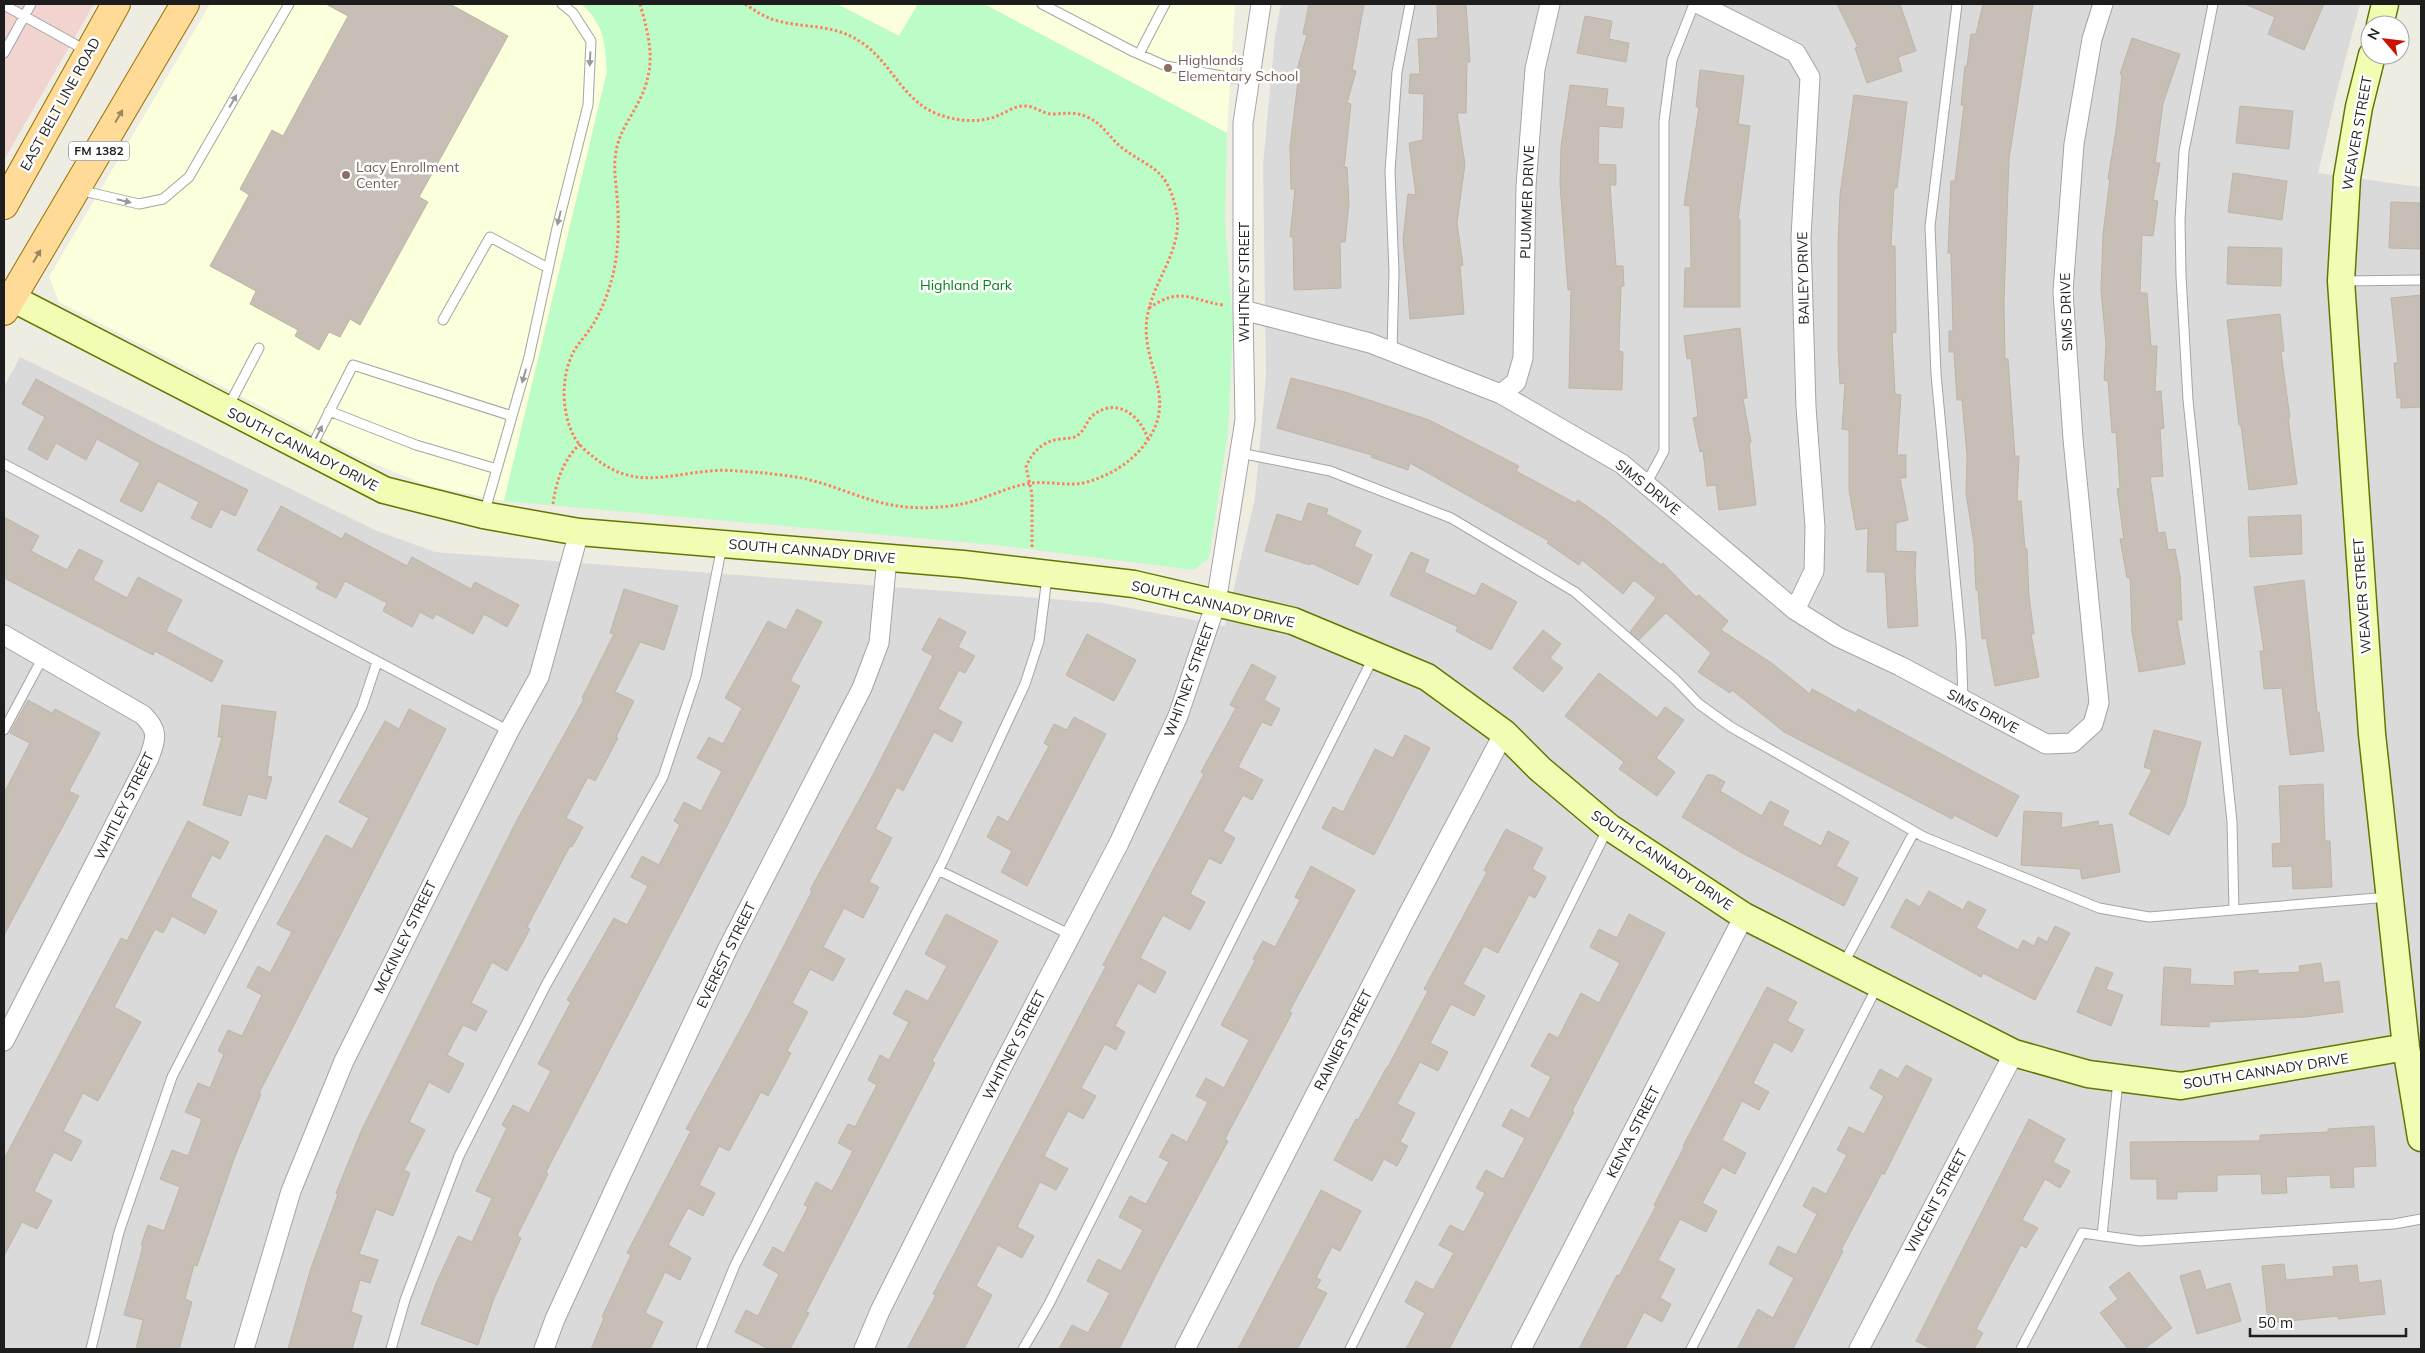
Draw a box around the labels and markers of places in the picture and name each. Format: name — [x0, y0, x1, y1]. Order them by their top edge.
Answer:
place label: Highlands Elementary School — [1178, 51, 1298, 85]
marker: Highlands Elementary School — [1162, 62, 1174, 74]
place label: Lacy Enrollment Center — [356, 158, 459, 192]
marker: Lacy Enrollment Center — [340, 169, 352, 181]

